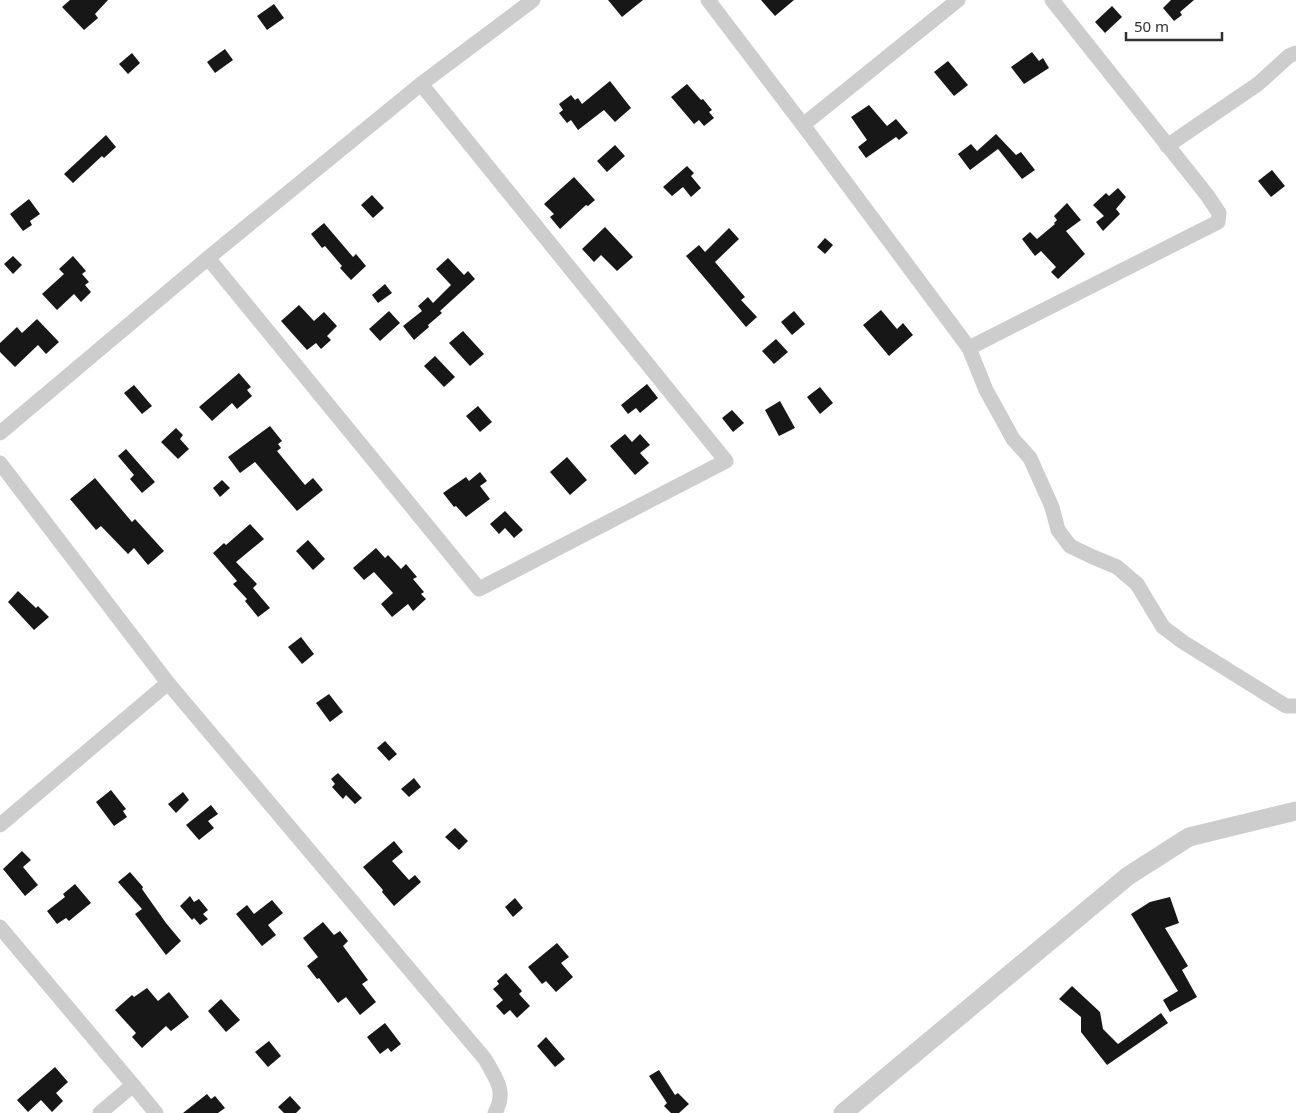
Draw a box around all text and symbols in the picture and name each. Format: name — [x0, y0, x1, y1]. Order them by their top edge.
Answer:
scale bar — [1126, 10, 1222, 42]
text: 50 m — [1134, 16, 1169, 36]

